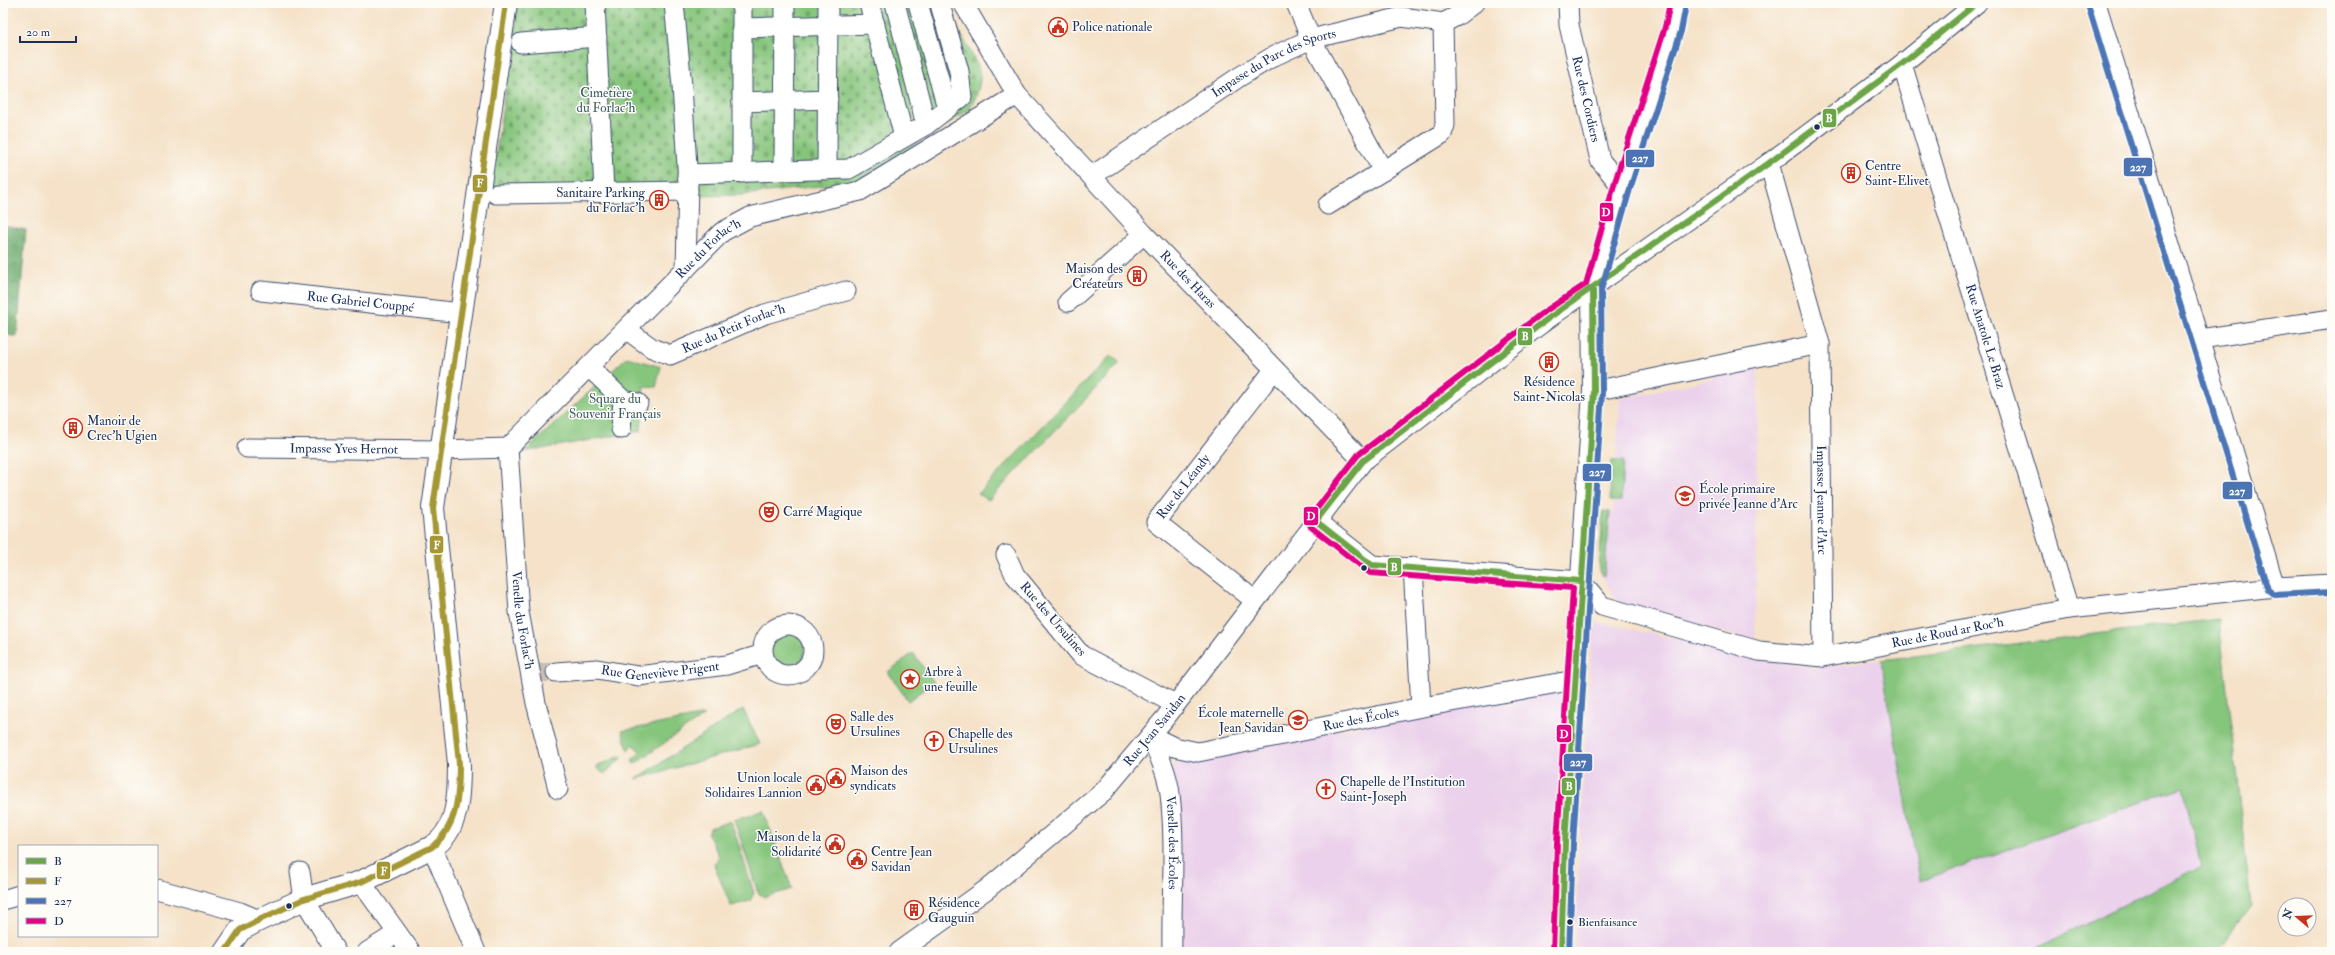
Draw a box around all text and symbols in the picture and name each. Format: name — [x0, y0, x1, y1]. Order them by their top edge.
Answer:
public building icon: Police nationale — [1047, 16, 1069, 38]
scale bar — [20, 18, 76, 44]
place label: Police nationale — [1072, 19, 1153, 35]
text: 20 m — [26, 25, 51, 40]
street label: Impasse du Parc des Sports — [1208, 25, 1338, 101]
street label: Rue des Cordiers — [1568, 54, 1604, 144]
park label: Cimetière du Forlac’h — [577, 85, 636, 116]
line badge: B — [1822, 108, 1837, 128]
text: B — [1825, 112, 1833, 125]
unlabelled marker — [1812, 122, 1822, 132]
line badge: 227 — [1625, 149, 1655, 168]
text: 227 — [1632, 152, 1649, 165]
line badge: 227 — [2123, 157, 2153, 177]
place label: Centre Saint-Elivet — [1865, 158, 1929, 189]
text: 227 — [2130, 161, 2147, 174]
building icon: Centre Saint-Elivet — [1840, 162, 1862, 184]
line badge: F — [472, 174, 488, 193]
text: F — [477, 177, 484, 190]
place label: Sanitaire Parking du Forlac'h — [556, 185, 646, 216]
building icon: Sanitaire Parking du Forlac'h — [648, 189, 670, 211]
line badge: D — [1599, 202, 1614, 222]
text: D — [1602, 206, 1611, 219]
street label: Rue du Forlac'h — [672, 215, 744, 282]
street label: Rue des Haras — [1156, 247, 1220, 312]
place label: Maison des Créateurs — [1065, 261, 1124, 292]
building icon: Maison des Créateurs — [1126, 265, 1148, 287]
street label: Rue Anatole Le Braz — [1962, 282, 2009, 392]
street label: Rue Gabriel Couppé — [306, 288, 415, 316]
street label: Rue du Petit Forlac'h — [679, 301, 787, 357]
line badge: B — [1517, 327, 1533, 346]
text: B — [1521, 330, 1529, 343]
building icon: Résidence Saint-Nicolas — [1538, 351, 1560, 373]
place label: Résidence Saint-Nicolas — [1513, 374, 1585, 405]
park label: Square du Souvenir Français — [569, 391, 662, 422]
place label: Manoir de Crec'h Ugien — [87, 413, 157, 444]
building icon: Manoir de Crec'h Ugien — [62, 417, 84, 439]
street label: Impasse Yves Hernot — [290, 440, 398, 458]
street label: Impasse Jeanne d'Arc — [1812, 445, 1830, 555]
street label: Rue de Léandy — [1153, 451, 1215, 522]
line badge: 227 — [1582, 463, 1612, 482]
text: 227 — [1589, 466, 1606, 479]
place label: École primaire privée Jeanne d'Arc — [1698, 480, 1798, 513]
line badge: 227 — [2222, 481, 2253, 500]
school or university icon: École primaire privée Jeanne d'Arc — [1674, 485, 1696, 507]
text: 227 — [2229, 485, 2246, 498]
theatre icon: Carré Magique — [758, 501, 780, 523]
place label: Carré Magique — [783, 504, 863, 520]
line badge: D — [1303, 506, 1319, 526]
text: D — [1307, 510, 1316, 523]
line badge: F — [429, 535, 444, 554]
text: F — [434, 539, 441, 552]
line badge: B — [1387, 557, 1402, 576]
text: B — [1390, 561, 1398, 574]
unlabelled marker — [1359, 563, 1369, 573]
street label: Venelle du Forlac'h — [508, 570, 538, 671]
street label: Rue des Ursulines — [1016, 579, 1090, 660]
street label: Rue de Roud ar Roc'h — [1890, 614, 2005, 651]
street label: Rue Geneviève Prigent — [600, 658, 720, 684]
place label: Arbre à une feuille — [923, 664, 978, 695]
place icon: Arbre à une feuille — [899, 668, 921, 690]
street label: Rue Jean Savidan — [1120, 690, 1189, 770]
place label: École maternelle Jean Savidan — [1198, 704, 1285, 736]
street label: Rue des Écoles — [1321, 704, 1401, 735]
place label: Salle des Ursulines — [850, 709, 901, 740]
school or university icon: École maternelle Jean Savidan — [1287, 709, 1309, 731]
theatre icon: Salle des Ursulines — [825, 713, 847, 735]
line badge: D — [1556, 724, 1572, 743]
place label: Chapelle des Ursulines — [948, 726, 1013, 757]
text: D — [1560, 728, 1569, 741]
church icon: Chapelle des Ursulines — [923, 730, 945, 752]
line badge: 227 — [1563, 753, 1593, 772]
text: 227 — [1570, 756, 1587, 769]
place label: Maison des syndicats — [850, 763, 908, 795]
public building icon: Maison des syndicats — [825, 767, 847, 789]
place label: Union locale Solidaires Lannion — [705, 770, 803, 801]
public building icon: Union locale Solidaires Lannion — [805, 774, 827, 796]
place label: Chapelle de l'Institution Saint-Joseph — [1340, 774, 1465, 806]
line badge: B — [1561, 777, 1576, 796]
church icon: Chapelle de l'Institution Saint-Joseph — [1315, 778, 1337, 800]
text: B — [1565, 780, 1573, 793]
street label: Venelle des Écoles — [1162, 795, 1182, 890]
place label: Maison de la Solidarité — [756, 829, 822, 860]
public building icon: Maison de la Solidarité — [824, 833, 846, 855]
place label: Centre Jean Savidan — [871, 844, 933, 875]
legend — [18, 845, 158, 937]
public building icon: Centre Jean Savidan — [846, 848, 868, 870]
text: B — [54, 854, 62, 869]
line badge: F — [376, 861, 391, 880]
text: F — [381, 865, 388, 878]
text: F — [54, 874, 62, 889]
text: 227 — [54, 894, 72, 909]
place label: Résidence Gauguin — [928, 895, 980, 926]
north arrow — [2277, 897, 2317, 937]
building icon: Résidence Gauguin — [903, 899, 925, 921]
unlabelled marker — [284, 901, 294, 911]
text: N — [2280, 906, 2296, 922]
text: D — [54, 914, 64, 929]
place label: Bienfaisance — [1578, 915, 1637, 930]
marker: Bienfaisance — [1565, 917, 1575, 927]

